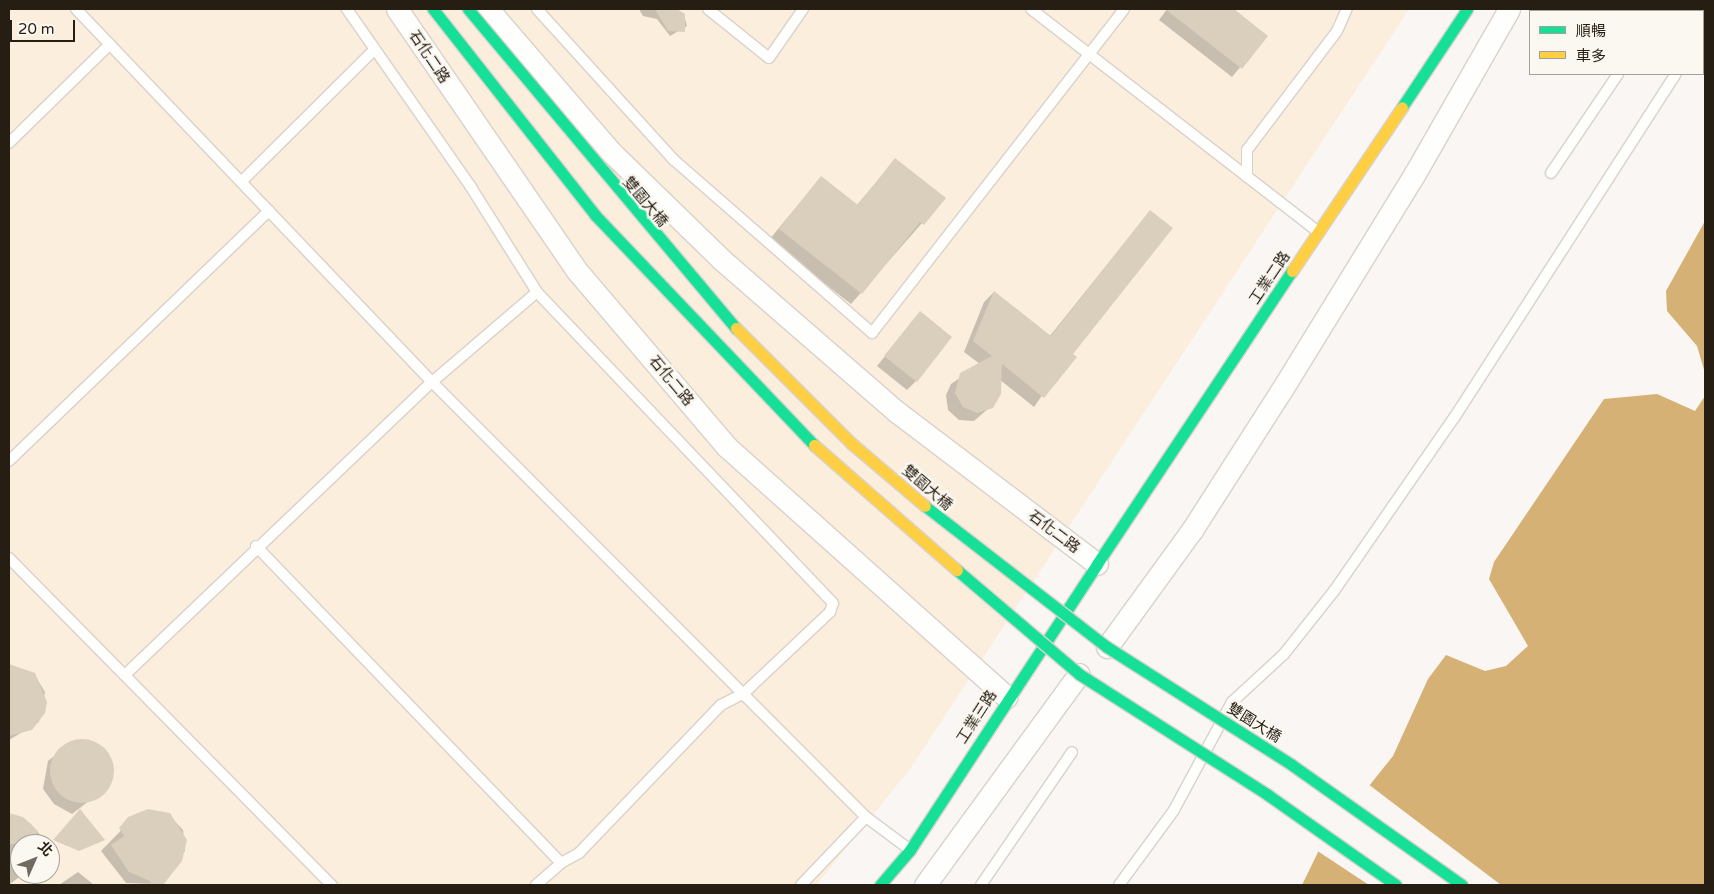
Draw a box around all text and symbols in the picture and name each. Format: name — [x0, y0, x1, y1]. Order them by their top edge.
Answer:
scale bar — [12, 10, 78, 42]
legend — [1529, 10, 1704, 75]
text: 20 m — [18, 20, 55, 38]
text: 順暢 — [1576, 22, 1606, 40]
street label: 石化二路 — [405, 27, 453, 87]
text: 車多 — [1576, 47, 1606, 65]
street label: 雙園大橋 — [619, 173, 671, 231]
street label: 工業二路 — [1246, 248, 1294, 308]
street label: 石化二路 — [645, 352, 697, 410]
street label: 雙園大橋 — [898, 462, 956, 514]
street label: 石化二路 — [1025, 507, 1083, 557]
street label: 工業三路 — [953, 687, 1001, 747]
street label: 雙園大橋 — [1224, 699, 1284, 747]
north arrow — [10, 834, 60, 884]
text: 北 — [34, 838, 56, 860]

